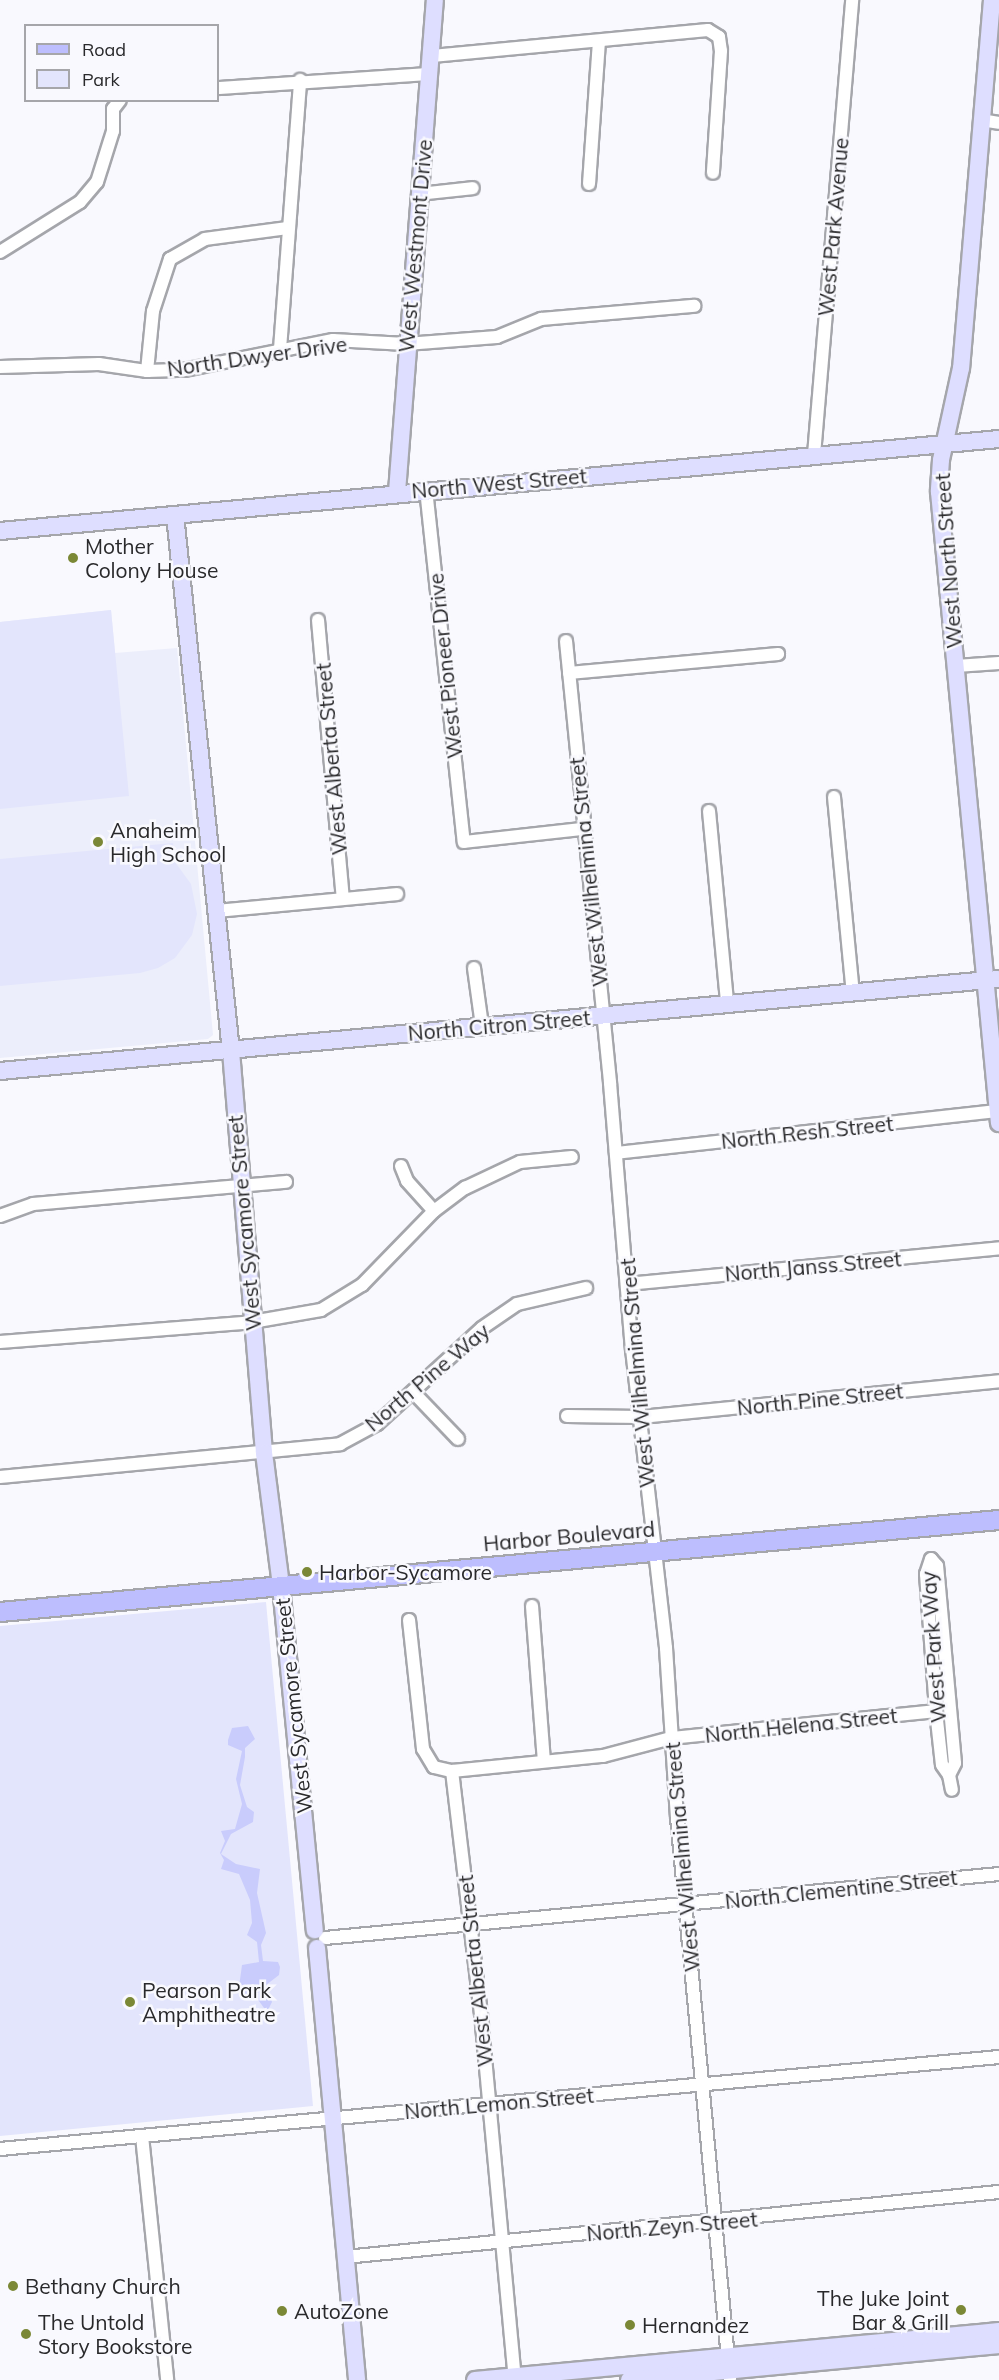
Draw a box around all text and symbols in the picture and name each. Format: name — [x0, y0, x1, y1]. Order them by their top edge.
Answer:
legend — [24, 24, 219, 102]
text: Road — [82, 38, 126, 61]
text: Park — [82, 68, 120, 91]
street label: West Park Avenue — [813, 136, 853, 318]
street label: West Westmont Drive — [393, 138, 437, 354]
street label: North Dwyer Drive — [165, 331, 349, 381]
street label: North West Street — [410, 463, 588, 503]
street label: West North Street — [929, 472, 967, 650]
place label: Mother Colony House — [85, 533, 218, 583]
marker: Mother Colony House — [66, 551, 80, 565]
street label: West Pioneer Drive — [423, 572, 467, 760]
street label: West Alberta Street — [310, 662, 352, 856]
street label: West Wilhelmina Street — [563, 756, 613, 988]
place label: Anaheim High School — [110, 817, 226, 867]
marker: Anaheim High School — [91, 835, 105, 849]
street label: North Citron Street — [407, 1004, 591, 1046]
street label: North Resh Street — [720, 1110, 894, 1154]
street label: West Sycamore Street — [222, 1114, 266, 1332]
street label: North Janss Street — [724, 1246, 902, 1286]
street label: West Wilhelmina Street — [614, 1257, 660, 1489]
street label: North Pine Way — [360, 1318, 494, 1436]
street label: North Pine Street — [736, 1378, 904, 1420]
street label: Harbor Boulevard — [482, 1516, 656, 1556]
place label: Harbor-Sycamore — [319, 1559, 492, 1585]
marker: Harbor-Sycamore — [300, 1565, 314, 1579]
street label: West Park Way — [915, 1570, 951, 1724]
street label: West Sycamore Street — [269, 1597, 317, 1815]
street label: North Helena Street — [704, 1702, 898, 1748]
street label: West Wilhelmina Street — [659, 1741, 705, 1973]
street label: North Clementine Street — [724, 1864, 958, 1914]
street label: West Alberta Street — [452, 1874, 498, 2068]
place label: Pearson Park Amphitheatre — [142, 1977, 276, 2027]
marker: Pearson Park Amphitheatre — [123, 1995, 137, 2009]
street label: North Lemon Street — [403, 2082, 595, 2124]
street label: North Zeyn Street — [585, 2206, 759, 2246]
place label: Bethany Church — [25, 2273, 181, 2299]
marker: Bethany Church — [6, 2279, 20, 2293]
place label: The Juke Joint Bar & Grill — [817, 2285, 949, 2335]
place label: AutoZone — [294, 2298, 389, 2324]
marker: The Juke Joint Bar & Grill — [954, 2303, 968, 2317]
marker: AutoZone — [275, 2304, 289, 2318]
place label: The Untold Story Bookstore — [38, 2309, 193, 2359]
place label: Hernandez — [642, 2312, 749, 2338]
marker: Hernandez — [623, 2318, 637, 2332]
marker: The Untold Story Bookstore — [19, 2327, 33, 2341]

